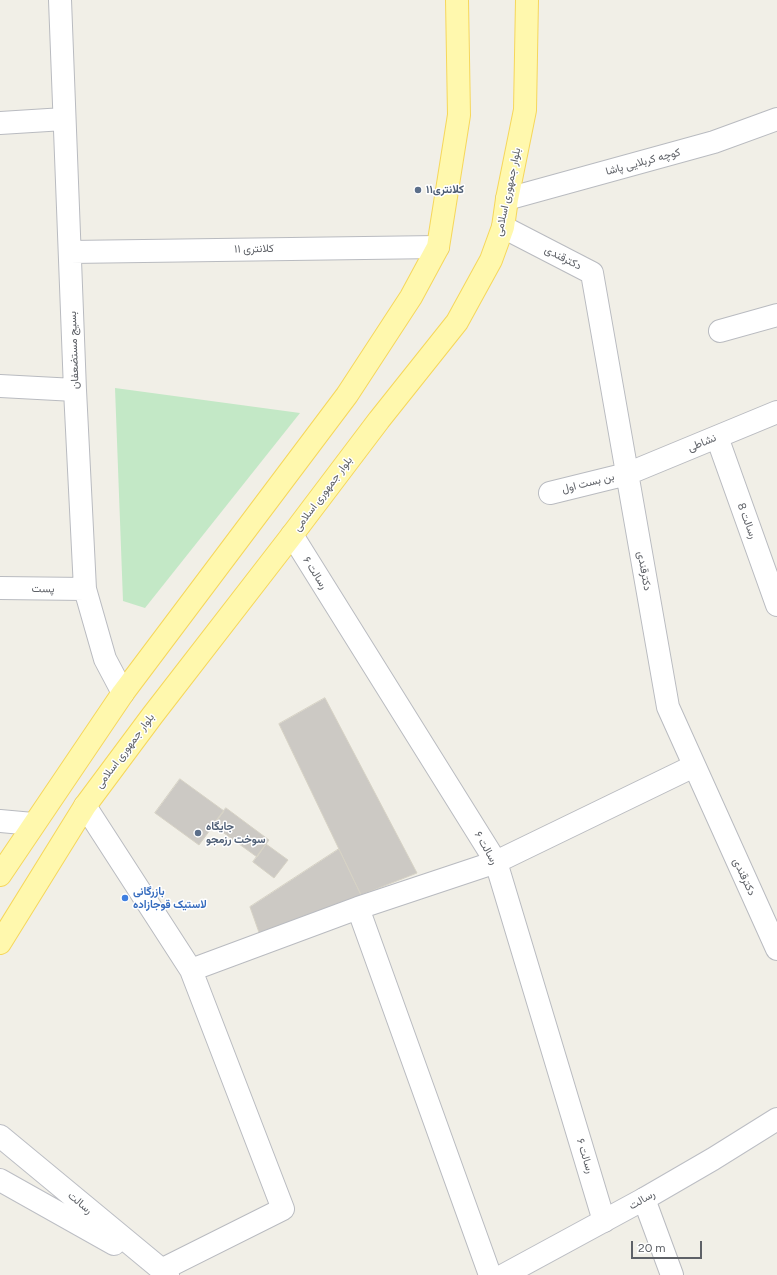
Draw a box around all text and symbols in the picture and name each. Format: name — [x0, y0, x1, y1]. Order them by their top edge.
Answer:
street label: کوچه کربلایی پاشا — [604, 146, 682, 178]
street label: بلوار جمهوری اسلامی — [492, 147, 524, 237]
place label: کلانتری۱۱ — [426, 183, 464, 197]
marker: کلانتری۱۱ — [413, 185, 423, 195]
street label: کلانتری ۱۱ — [234, 242, 274, 256]
street label: دکترقندی — [542, 243, 584, 273]
street label: بسیج مستضعفان — [66, 311, 82, 389]
street label: نشاطی — [686, 431, 718, 455]
street label: بلوار جمهوری اسلامی — [291, 454, 355, 534]
street label: بن بست اول — [560, 470, 616, 496]
street label: رسالت 8 — [734, 501, 760, 541]
street label: دکترقندی — [634, 550, 654, 592]
street label: رسالت ۶ — [300, 554, 330, 592]
street label: پست — [31, 582, 55, 596]
street label: بلوار جمهوری اسلامی — [93, 711, 157, 791]
place label: جایگاه سوخت رزمجو — [206, 820, 266, 846]
marker: جایگاه سوخت رزمجو — [193, 828, 203, 838]
street label: رسالت ۶ — [471, 829, 501, 867]
street label: دکترقندی — [730, 856, 758, 898]
place label: بازرگانی لاستیک قوجازاده — [133, 885, 207, 911]
marker: بازرگانی لاستیک قوجازاده — [120, 893, 130, 903]
street label: رسالت ۶ — [573, 1137, 597, 1175]
street label: رسالت — [627, 1187, 657, 1213]
street label: رسالت — [65, 1189, 95, 1217]
scale bar — [633, 1233, 704, 1259]
text: 20 m — [638, 1241, 666, 1255]

